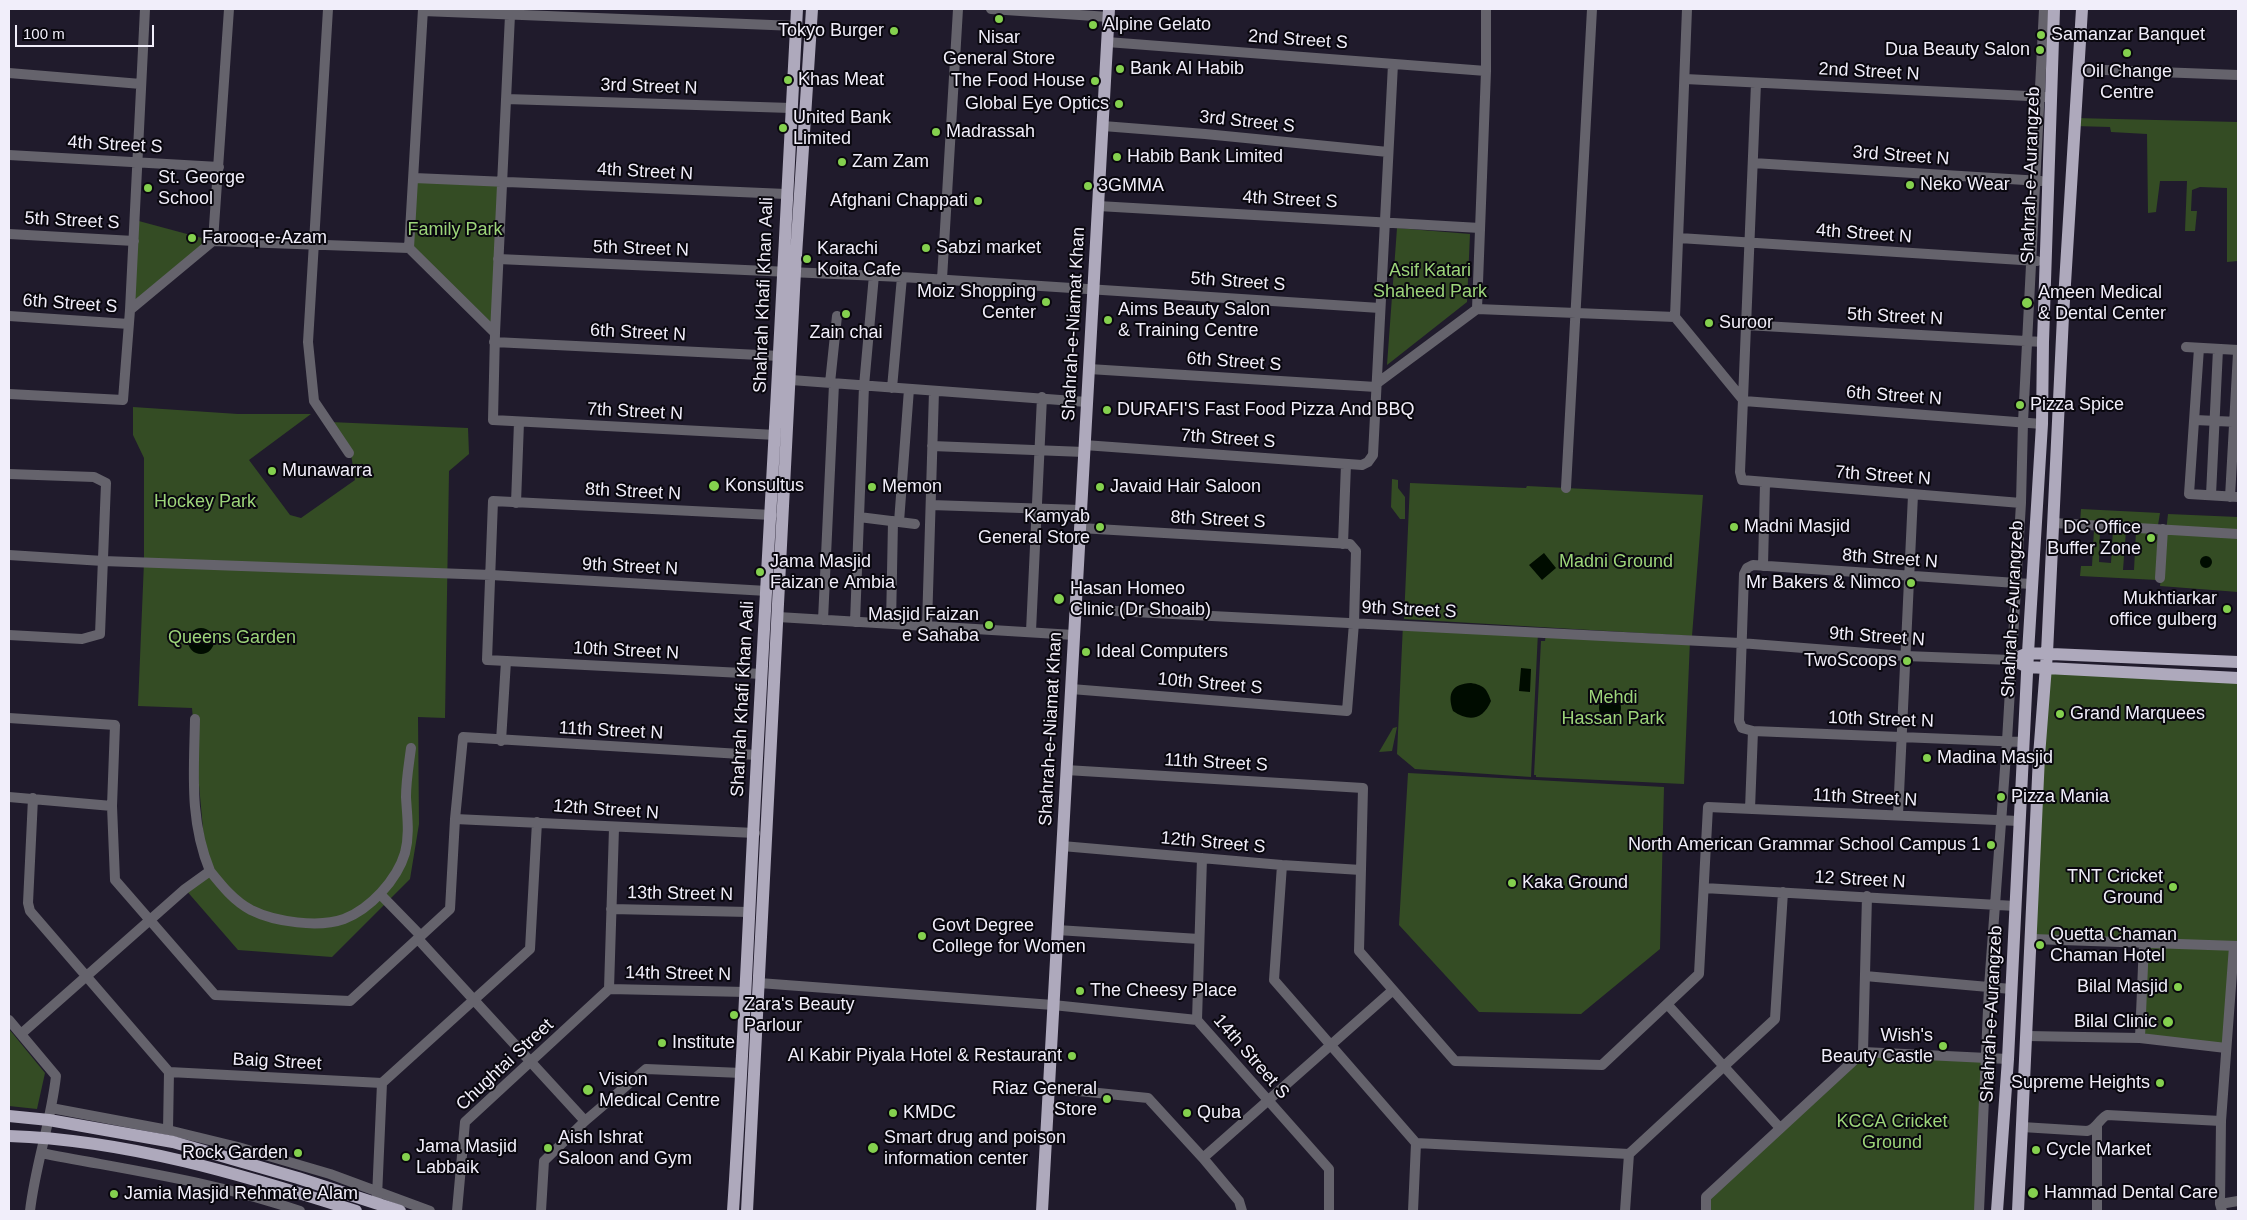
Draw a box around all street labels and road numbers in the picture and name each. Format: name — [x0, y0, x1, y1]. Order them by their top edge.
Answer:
street label: 2nd Street S — [1247, 26, 1349, 54]
street label: 2nd Street N — [1818, 59, 1920, 85]
street label: 3rd Street N — [600, 75, 698, 99]
street label: Shahrah-e-Aurangzeb — [2017, 86, 2045, 264]
street label: 3rd Street S — [1198, 106, 1296, 138]
street label: 4th Street S — [67, 132, 163, 158]
street label: 3rd Street N — [1852, 142, 1950, 170]
street label: 4th Street N — [596, 159, 694, 185]
street label: 4th Street S — [1242, 187, 1338, 213]
street label: Shahrah Khafi Khan Aali — [750, 197, 778, 393]
street label: 5th Street S — [24, 208, 120, 234]
street label: 4th Street N — [1815, 220, 1913, 248]
street label: Shahrah-e-Niamat Khan — [1058, 227, 1090, 421]
street label: 5th Street N — [593, 237, 689, 261]
street label: 5th Street S — [1190, 268, 1286, 296]
street label: 6th Street S — [22, 290, 118, 318]
street label: 5th Street N — [1846, 304, 1944, 330]
street label: 6th Street N — [589, 320, 687, 346]
street label: 6th Street S — [1186, 348, 1282, 376]
street label: 6th Street N — [1845, 382, 1943, 410]
street label: 7th Street N — [586, 399, 684, 425]
street label: 7th Street S — [1180, 425, 1276, 453]
street label: 7th Street N — [1834, 462, 1932, 490]
street label: 8th Street N — [584, 479, 682, 505]
street label: 8th Street S — [1170, 507, 1266, 533]
street label: Shahrah-e-Aurangzeb — [1998, 520, 2028, 698]
street label: 8th Street N — [1841, 545, 1939, 573]
street label: 9th Street N — [581, 554, 679, 580]
street label: 9th Street S — [1361, 597, 1457, 623]
street label: Shahrah Khafi Khan Aali — [727, 601, 759, 797]
street label: 9th Street N — [1828, 623, 1926, 651]
street label: Shahrah-e-Niamat Khan — [1035, 632, 1067, 826]
street label: 10th Street N — [572, 637, 680, 665]
street label: 10th Street S — [1157, 669, 1263, 699]
street label: 10th Street N — [1828, 707, 1934, 733]
street label: 11th Street N — [558, 717, 664, 745]
street label: 11th Street S — [1164, 750, 1268, 776]
street label: 11th Street N — [1812, 784, 1918, 812]
street label: 12th Street N — [552, 796, 660, 824]
street label: 12th Street S — [1160, 828, 1266, 858]
street label: 12 Street N — [1814, 867, 1906, 893]
street label: 13th Street N — [627, 882, 733, 906]
street label: Shahrah-e-Aurangzeb — [1977, 925, 2007, 1103]
street label: 14th Street N — [625, 962, 731, 986]
street label: 14th Street S — [1208, 1010, 1294, 1104]
street label: Chughtai Street — [452, 1014, 558, 1116]
street label: Baig Street — [232, 1049, 322, 1075]

